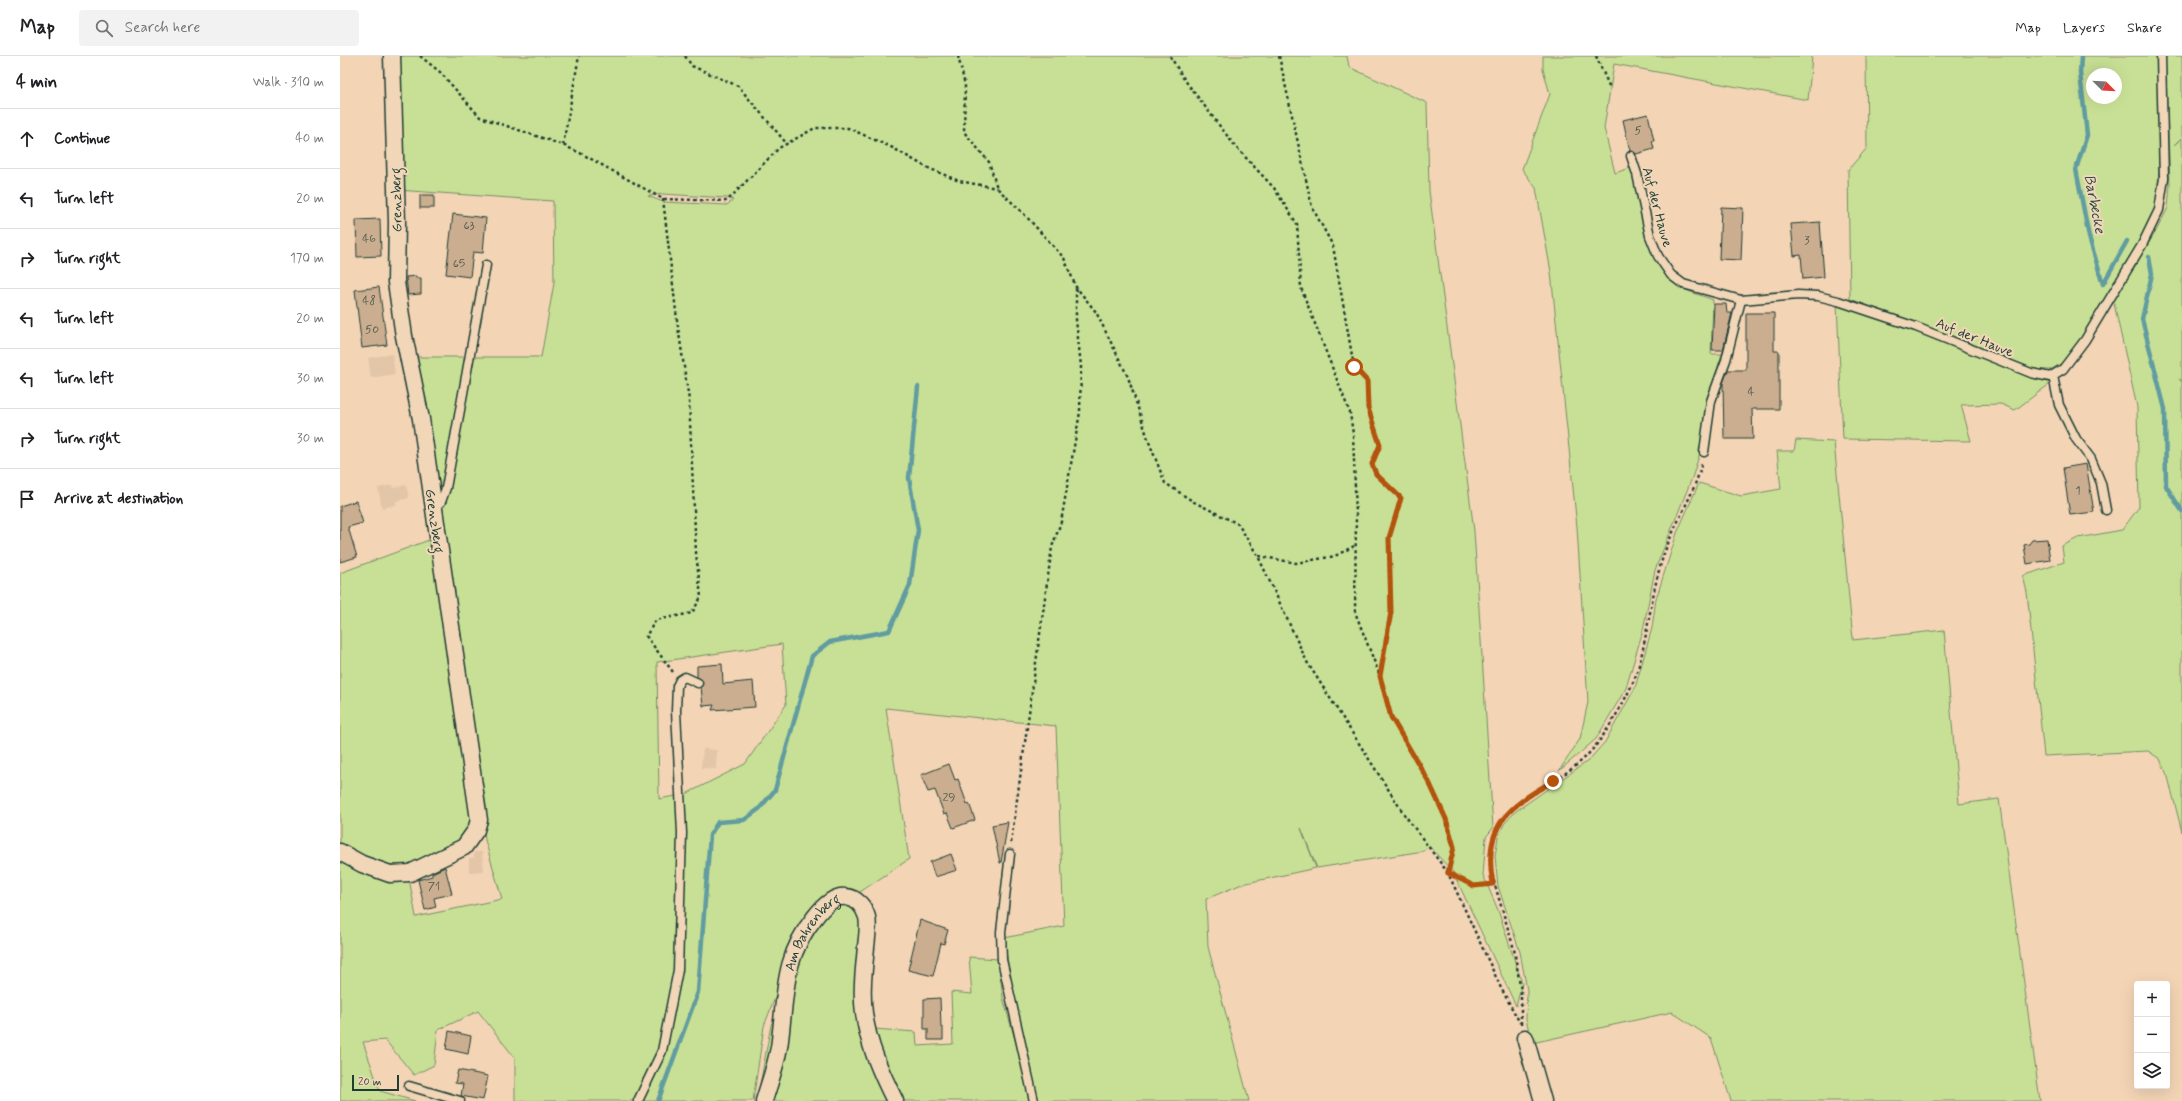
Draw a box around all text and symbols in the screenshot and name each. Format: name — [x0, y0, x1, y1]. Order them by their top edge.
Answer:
search box — [79, 10, 359, 46]
text: Map — [20, 15, 55, 40]
icon: search — [93, 17, 115, 39]
text: Search here — [125, 18, 200, 38]
text: Map — [2015, 19, 2041, 37]
text: Layers — [2063, 19, 2105, 37]
text: Share — [2127, 19, 2162, 37]
north arrow — [2086, 68, 2122, 104]
text: 4 min — [16, 71, 57, 93]
text: Walk · 310 m — [253, 74, 324, 91]
house number: 5 — [1634, 123, 1642, 139]
icon: ahead — [16, 128, 38, 150]
text: Continue — [54, 129, 110, 149]
text: 40 m — [295, 130, 324, 147]
street label: Auf der Hauve — [1638, 165, 1676, 250]
street label: Grenzberg — [387, 167, 409, 233]
water label: Barbecke — [2078, 173, 2110, 236]
icon: left — [16, 188, 38, 210]
text: Turn left — [54, 189, 114, 209]
text: 20 m — [296, 190, 324, 207]
house number: 63 — [463, 218, 475, 234]
house number: 46 — [362, 231, 376, 247]
house number: 3 — [1804, 233, 1810, 249]
icon: right — [16, 248, 38, 270]
text: Turn right — [54, 249, 121, 269]
text: 170 m — [290, 250, 324, 267]
house number: 65 — [453, 256, 465, 272]
house number: 48 — [362, 293, 376, 309]
icon: left — [16, 308, 38, 330]
text: Turn left — [54, 309, 114, 329]
text: 20 m — [296, 310, 324, 327]
street label: Auf der Hauve — [1933, 314, 2017, 362]
house number: 50 — [365, 322, 379, 338]
route start — [1345, 358, 1363, 376]
icon: left — [16, 368, 38, 390]
text: Turn left — [54, 369, 114, 389]
text: 30 m — [297, 370, 324, 387]
house number: 4 — [1748, 384, 1755, 400]
icon: right — [16, 428, 38, 450]
text: Turn right — [54, 429, 121, 449]
text: 30 m — [297, 430, 324, 447]
house number: 1 — [2075, 483, 2081, 499]
icon: arrive — [16, 488, 38, 510]
street label: Grenzberg — [419, 488, 447, 555]
text: Arrive at destination — [54, 489, 183, 509]
route end — [1544, 772, 1562, 790]
house number: 29 — [942, 790, 956, 806]
house number: 71 — [428, 879, 440, 895]
street label: Am Bahrenberg — [781, 890, 844, 973]
map controls — [2134, 981, 2170, 1089]
button: + — [2134, 981, 2170, 1017]
button: − — [2134, 1017, 2170, 1053]
button: layers — [2134, 1053, 2170, 1089]
scale bar — [352, 1073, 399, 1092]
text: 20 m — [358, 1075, 381, 1089]

